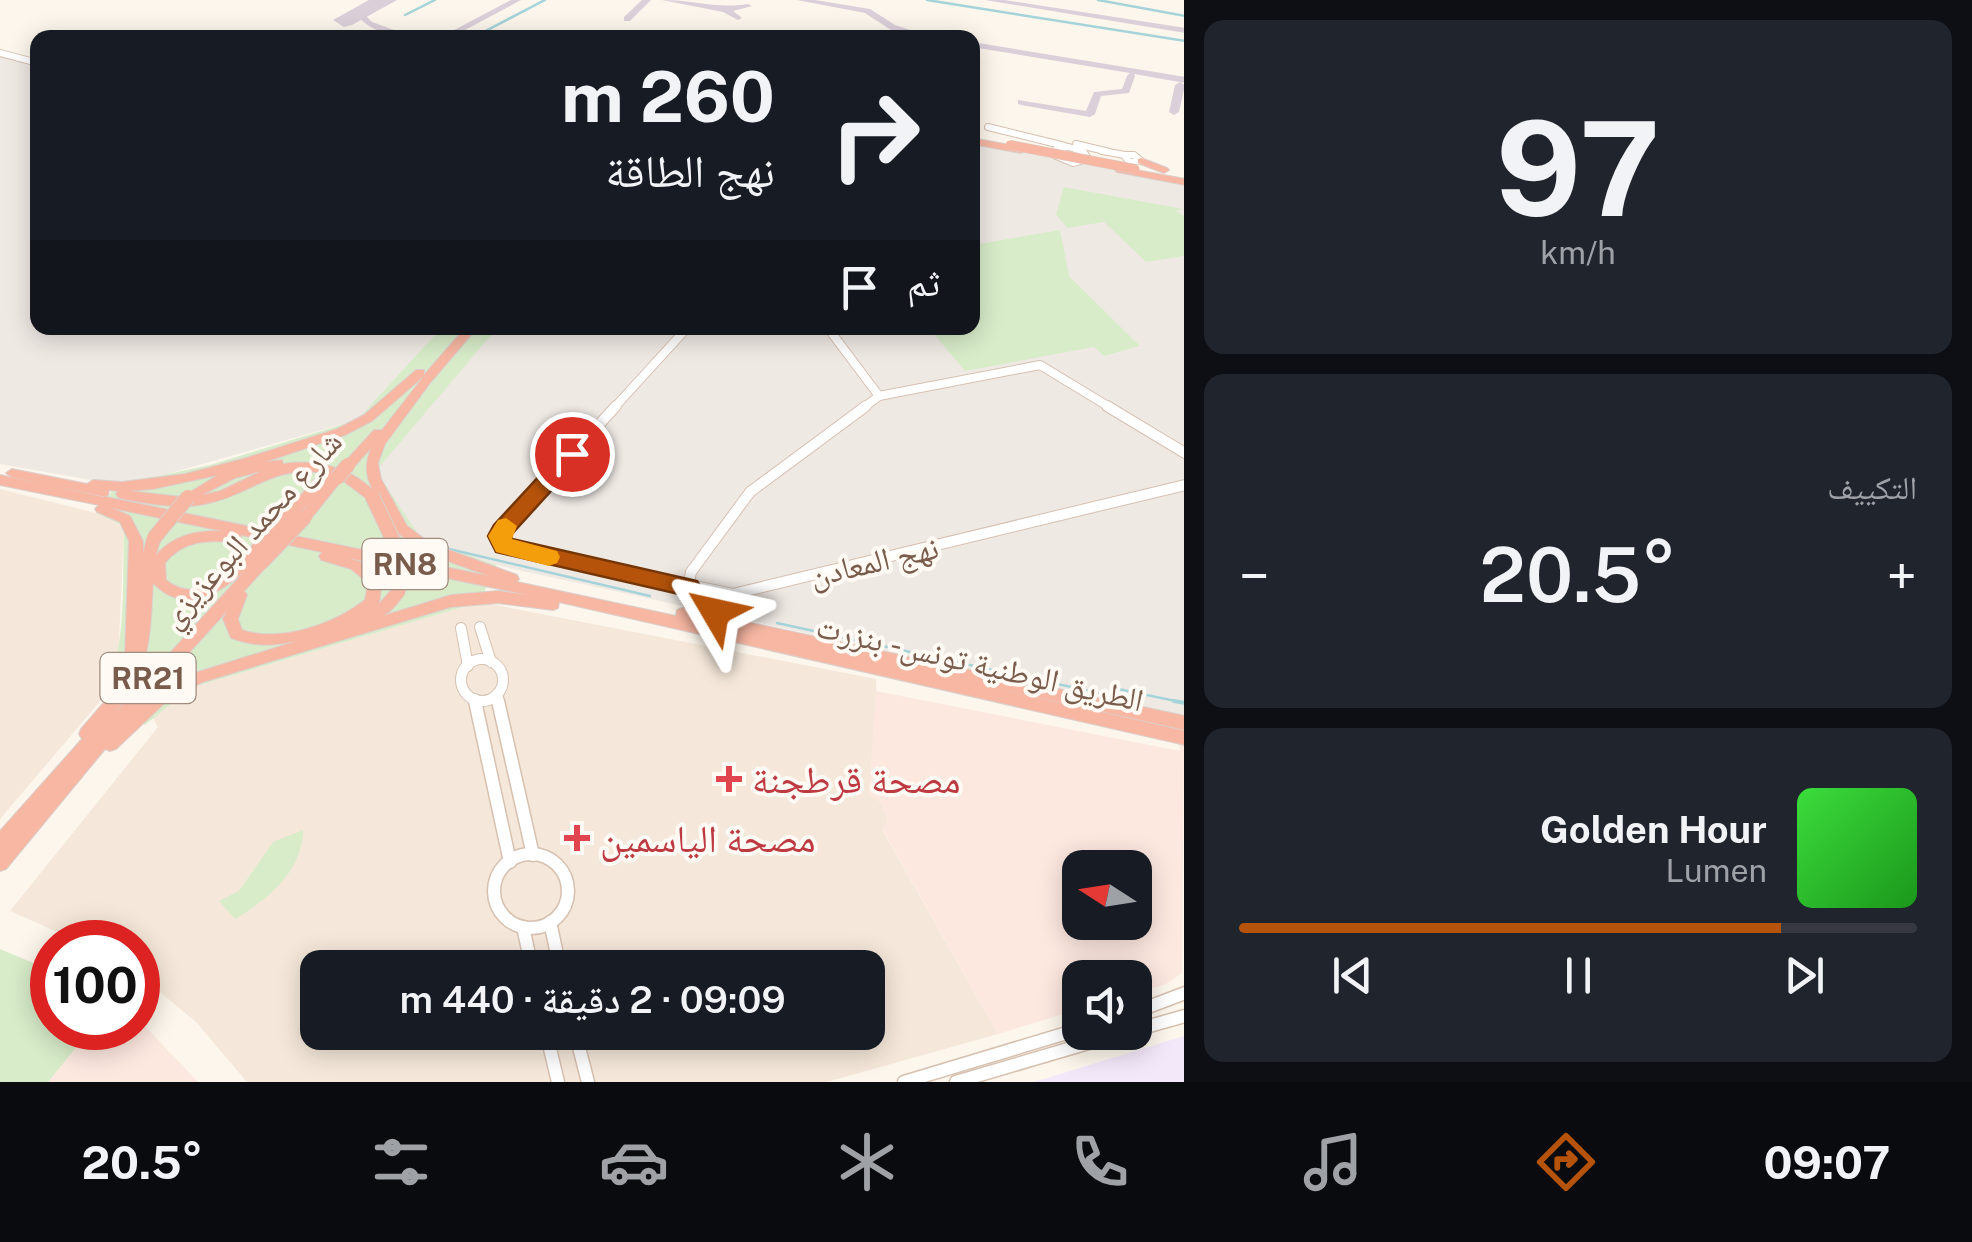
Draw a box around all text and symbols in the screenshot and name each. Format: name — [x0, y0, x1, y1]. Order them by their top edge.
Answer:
text: 260 m — [561, 55, 775, 138]
icon: right — [810, 70, 940, 200]
text: 97 — [1496, 93, 1660, 245]
text: نهج الطاقة — [605, 144, 775, 197]
text: km/h — [1540, 234, 1616, 271]
icon: arrive — [832, 260, 887, 315]
text: ثم — [907, 260, 940, 305]
pin — [530, 412, 615, 497]
street label: شارع محمد البوعزيزي — [153, 423, 354, 640]
icon: arrive — [545, 427, 600, 482]
text: التكييف — [1827, 469, 1917, 506]
street label: نهج المعادن — [806, 528, 942, 596]
text: 20.5° — [1480, 531, 1676, 619]
road number: RN8 — [362, 539, 448, 589]
text: − — [1239, 544, 1270, 608]
text: + — [1887, 544, 1917, 608]
position arrow — [663, 560, 767, 664]
street label: الطريق الوطنية تونس - بنزرت — [812, 607, 1147, 721]
road number: RR21 — [100, 653, 196, 703]
place label: مصحة قرطجنة — [752, 757, 961, 802]
marker: مصحة قرطجنة — [716, 766, 742, 792]
text: Golden Hour — [1540, 807, 1767, 852]
place label: مصحة الياسمين — [600, 816, 816, 862]
marker: مصحة الياسمين — [564, 825, 590, 851]
north arrow — [1062, 850, 1152, 940]
map controls — [1062, 850, 1152, 1050]
text: Lumen — [1665, 852, 1767, 889]
speed limit sign: 100 — [30, 920, 160, 1050]
icon: previous — [1325, 948, 1380, 1003]
icon: pause — [1551, 948, 1606, 1003]
icon: next — [1777, 948, 1832, 1003]
button: sound — [1062, 960, 1152, 1050]
text: 09:09 · 2 دقيقة · 440 m — [399, 977, 786, 1022]
icon: filters — [366, 1127, 436, 1197]
icon: car — [599, 1127, 669, 1197]
icon: climate — [832, 1127, 902, 1197]
icon: phone — [1065, 1127, 1135, 1197]
icon: music — [1298, 1127, 1368, 1197]
icon: directions — [1531, 1127, 1601, 1197]
text: 20.5° — [81, 1136, 203, 1189]
text: 09:07 — [1763, 1136, 1891, 1189]

